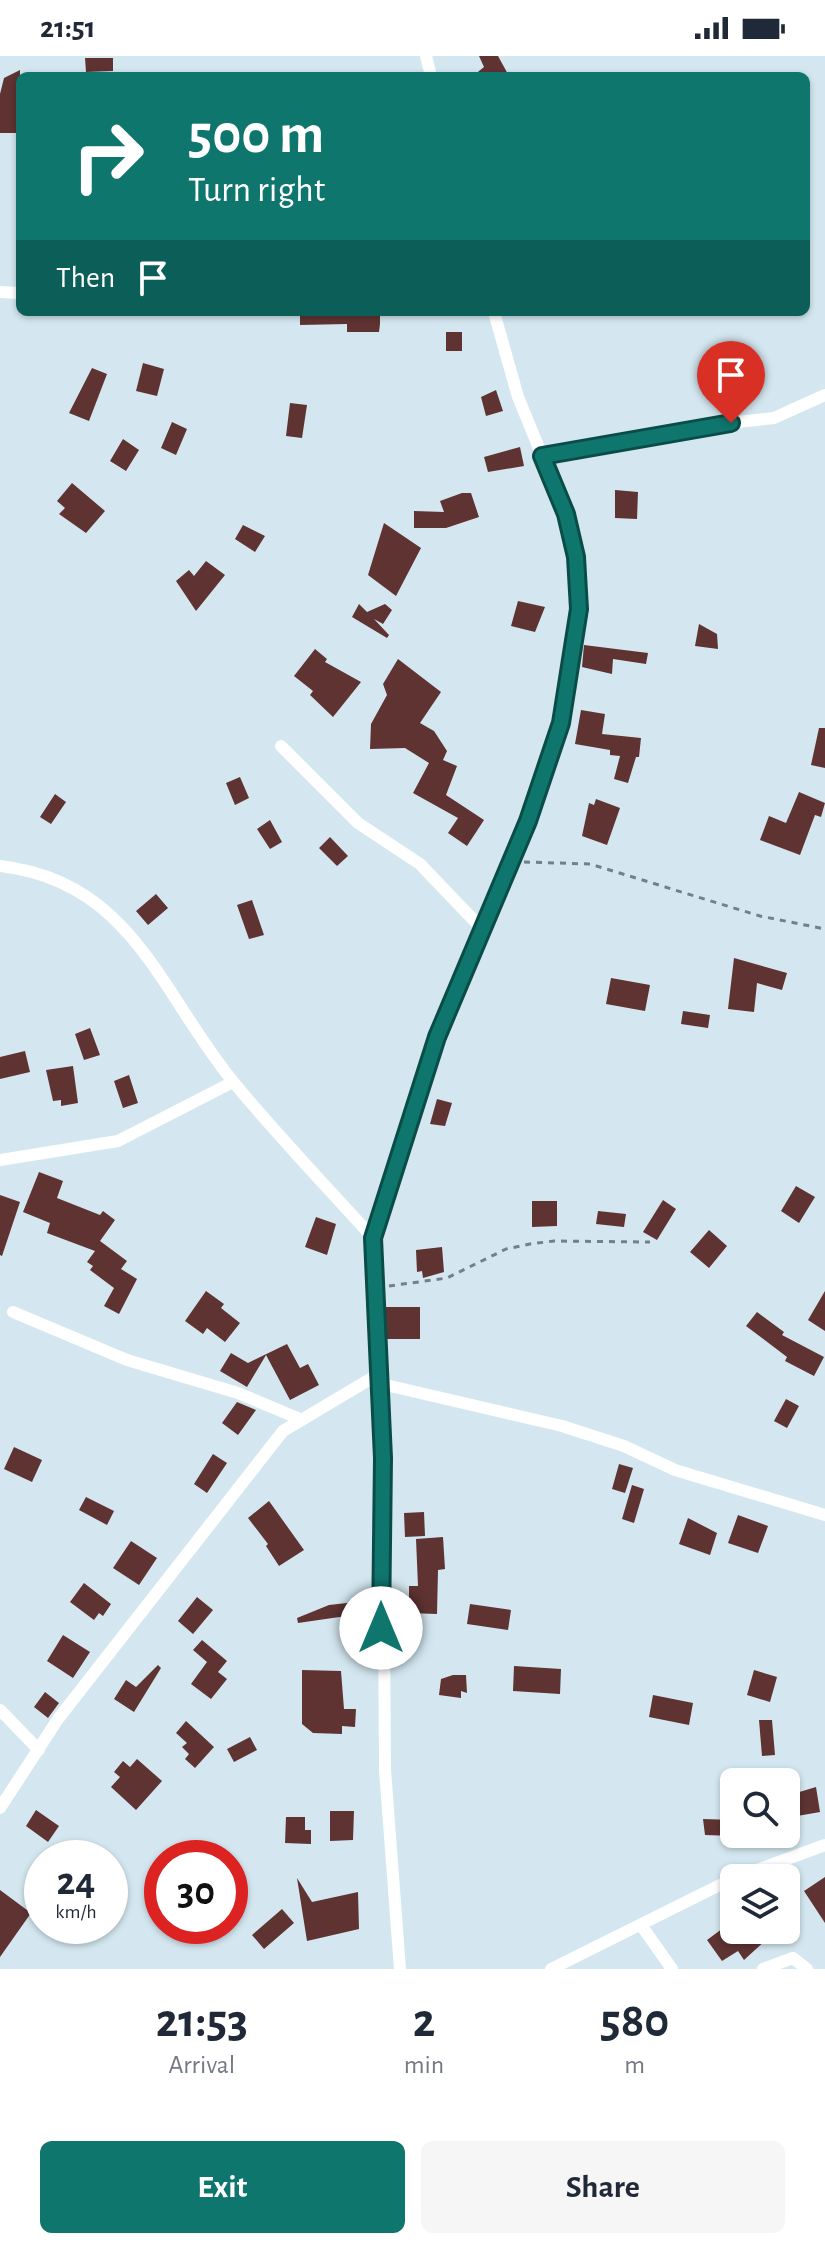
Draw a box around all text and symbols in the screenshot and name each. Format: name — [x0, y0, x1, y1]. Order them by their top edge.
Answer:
text: 21:51 — [40, 13, 96, 43]
icon: right — [56, 104, 160, 208]
text: 500 m — [188, 107, 324, 163]
text: Turn right — [188, 172, 325, 208]
icon: arrive — [131, 256, 175, 300]
text: Then — [56, 263, 115, 293]
pin — [697, 341, 765, 423]
icon: arrive — [709, 353, 753, 397]
position arrow — [339, 1586, 423, 1670]
map controls — [720, 1768, 800, 1944]
button: search — [720, 1768, 800, 1848]
speed limit sign: 30 — [144, 1840, 248, 1944]
text: 24 — [57, 1862, 95, 1902]
button: layers — [720, 1864, 800, 1944]
text: km/h — [55, 1902, 97, 1922]
text: 21:53 — [156, 1998, 248, 2046]
text: 2 — [413, 1998, 435, 2046]
text: 580 — [600, 1998, 669, 2046]
text: Arrival — [168, 2052, 235, 2078]
text: min — [404, 2052, 444, 2078]
text: m — [624, 2052, 645, 2078]
button: Exit — [40, 2141, 405, 2233]
button: Share — [421, 2141, 785, 2233]

